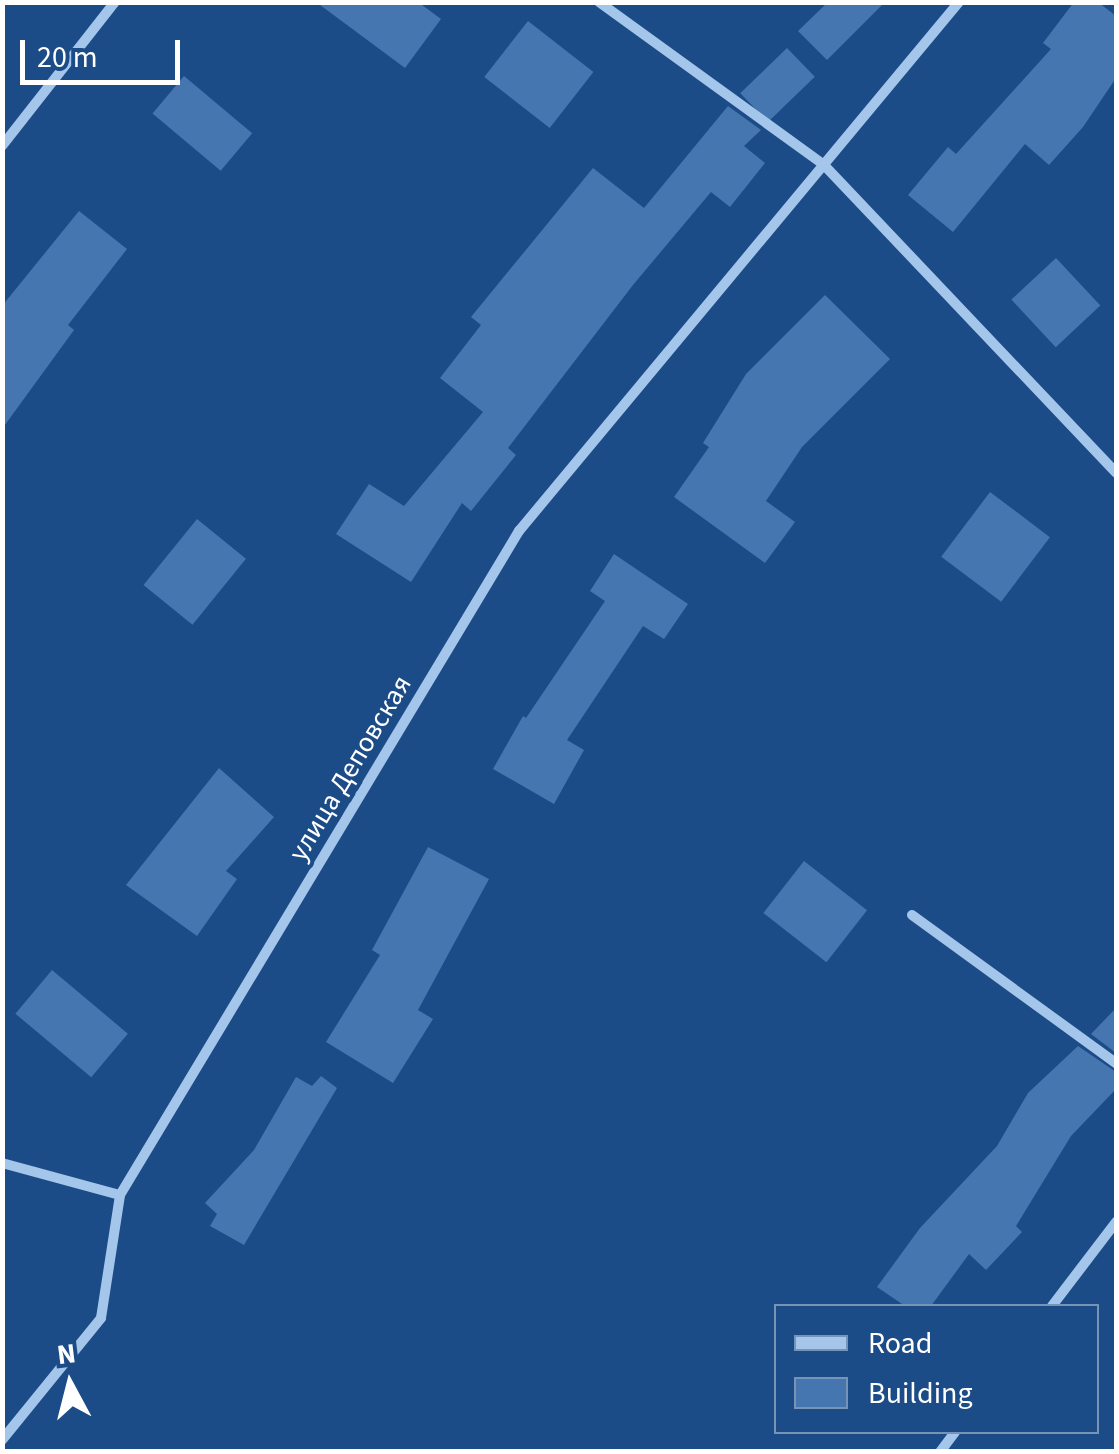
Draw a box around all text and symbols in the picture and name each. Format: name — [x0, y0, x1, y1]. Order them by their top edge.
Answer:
scale bar — [25, 20, 185, 82]
text: 20 m — [37, 36, 98, 79]
street label: улица Деповская — [281, 669, 419, 867]
legend — [774, 1304, 1099, 1434]
text: Road — [868, 1322, 932, 1365]
text: N — [55, 1333, 78, 1375]
north arrow — [20, 1334, 120, 1434]
text: Building — [868, 1372, 973, 1415]

